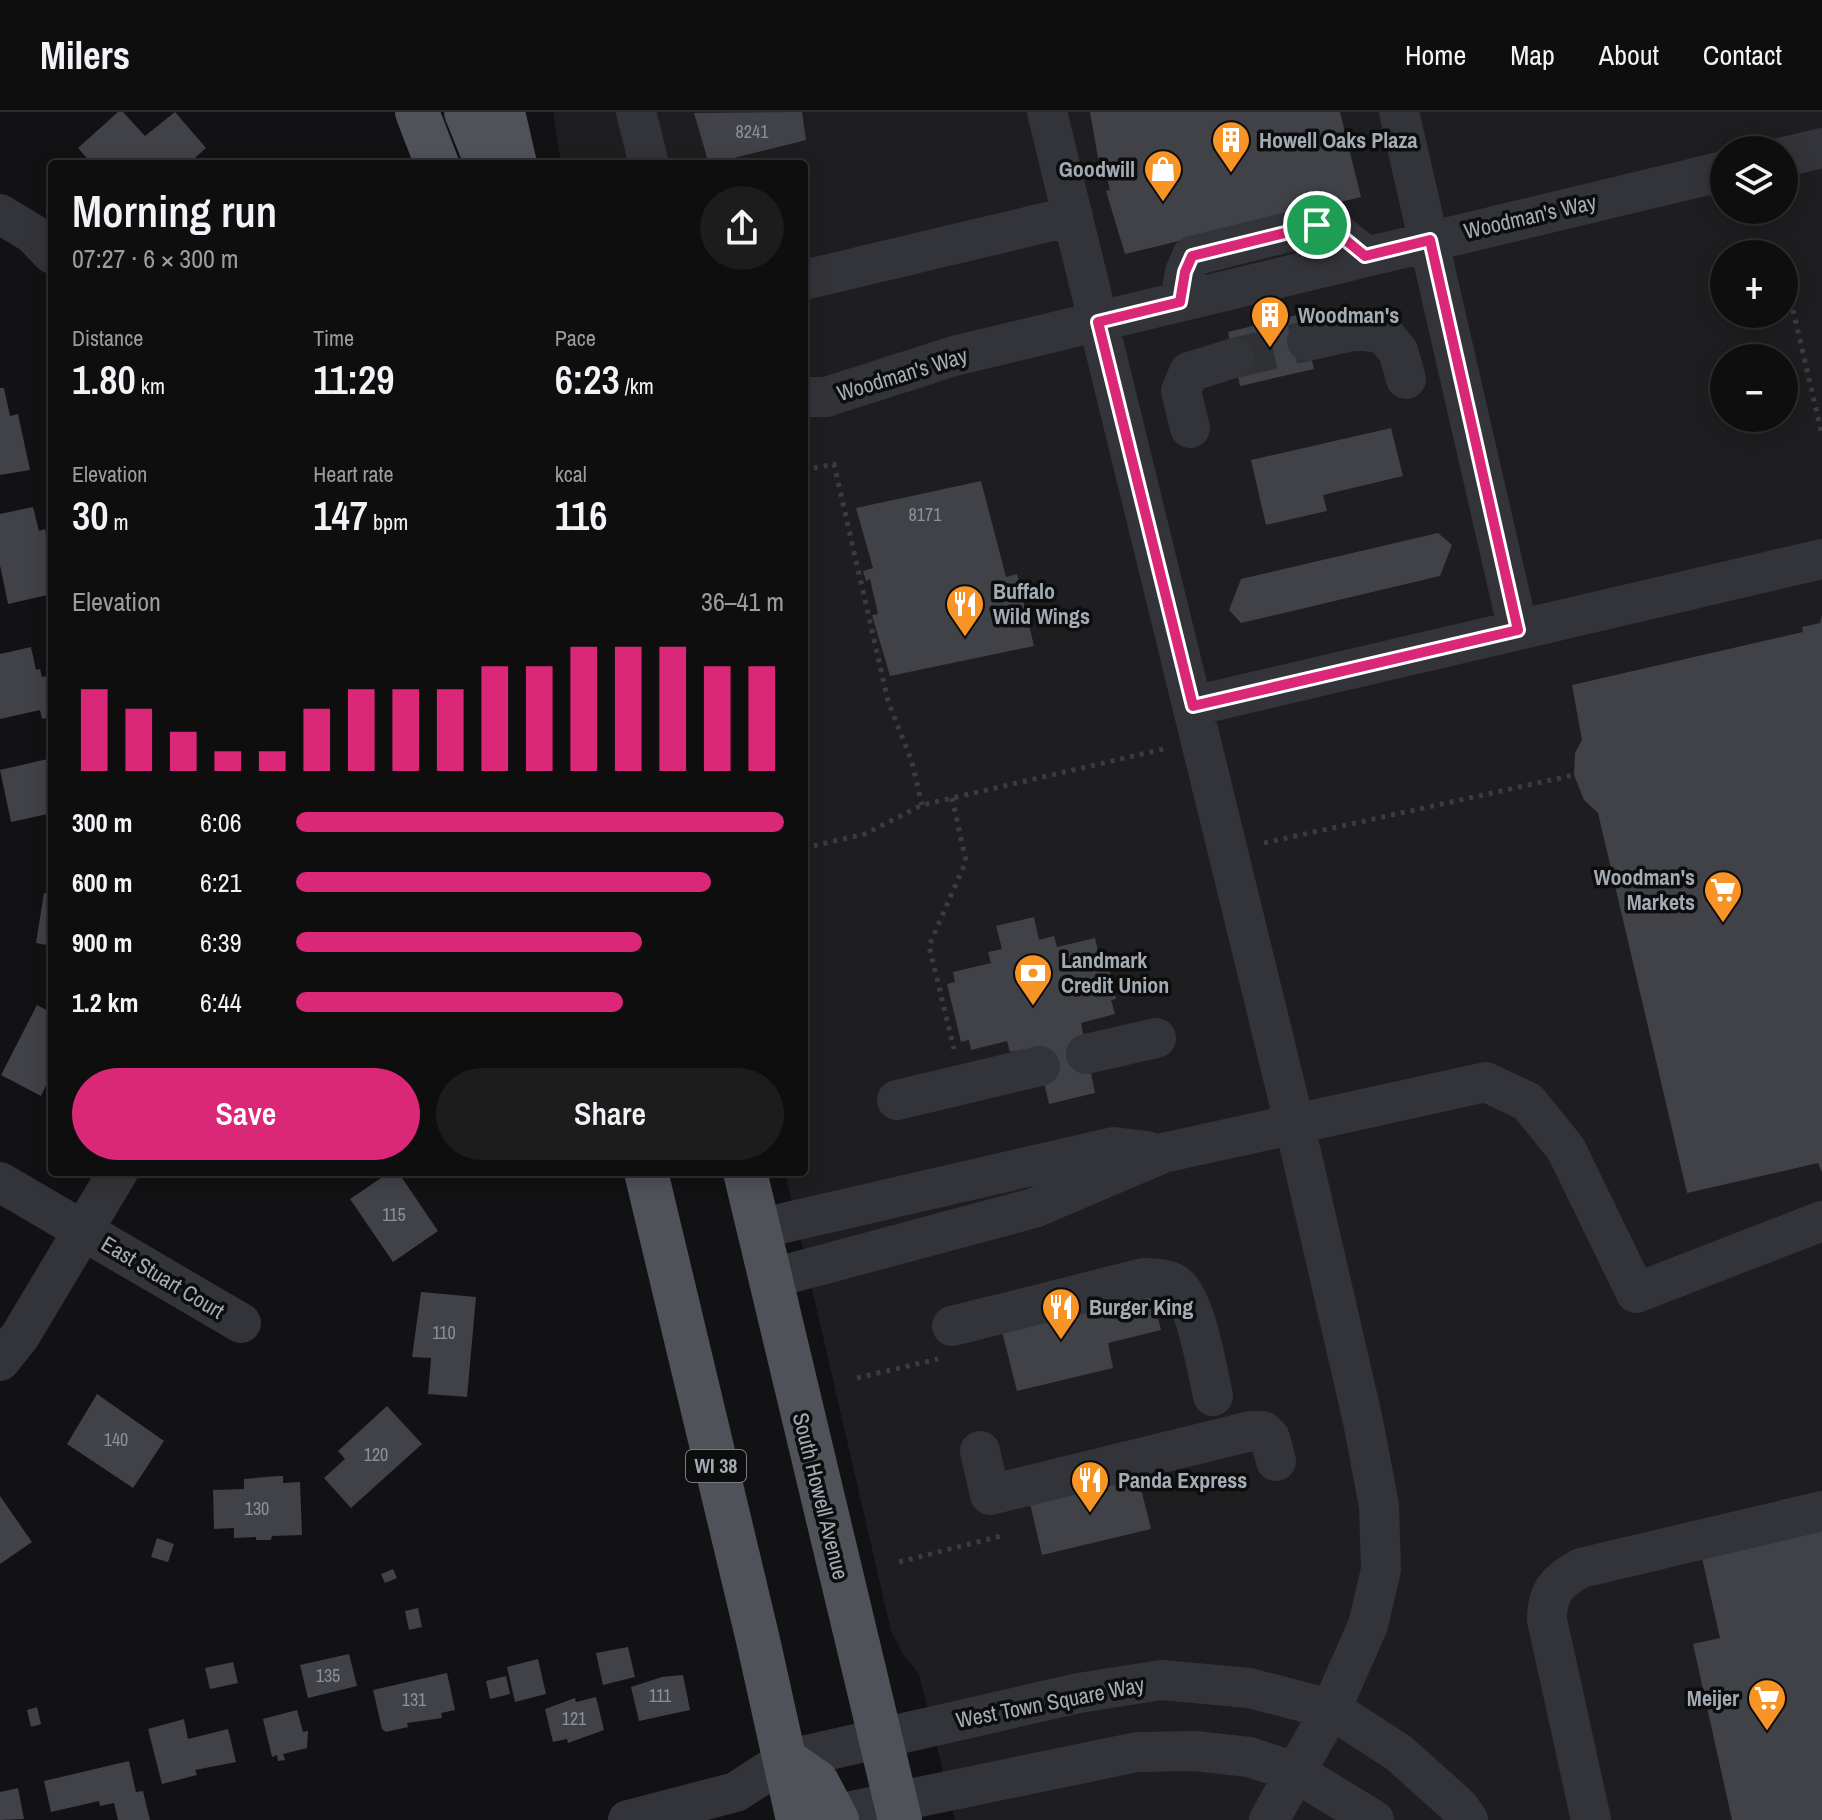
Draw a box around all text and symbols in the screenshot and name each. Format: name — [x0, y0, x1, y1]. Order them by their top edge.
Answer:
text: Milers — [40, 30, 130, 81]
text: Home — [1405, 36, 1466, 74]
text: Map — [1510, 36, 1555, 74]
text: About — [1599, 36, 1659, 74]
text: Contact — [1703, 36, 1782, 74]
house number: 8241 — [736, 119, 769, 144]
building icon: Howell Oaks Plaza — [1210, 119, 1252, 174]
place label: Howell Oaks Plaza — [1259, 125, 1417, 155]
map controls — [1710, 136, 1798, 432]
button: layers — [1710, 136, 1798, 224]
shop icon: Goodwill — [1142, 148, 1184, 203]
place label: Goodwill — [1059, 154, 1135, 184]
text: Morning run — [72, 181, 277, 241]
button: share — [700, 186, 784, 270]
street label: Woodman's Way — [1461, 186, 1599, 246]
pin — [1283, 191, 1351, 259]
icon: arrive — [1295, 203, 1339, 247]
button: + — [1710, 240, 1798, 328]
text: 07:27 · 6 × 300 m — [72, 241, 239, 276]
building icon: Woodman's — [1249, 294, 1291, 349]
place label: Woodman's — [1298, 300, 1399, 330]
text: Distance — [72, 323, 143, 353]
text: Time — [313, 323, 354, 353]
text: Pace — [555, 323, 596, 353]
street label: Woodman's Way — [833, 340, 971, 408]
button: − — [1710, 344, 1798, 432]
text: 1.80 — [72, 353, 136, 406]
text: 11:29 — [313, 353, 395, 406]
text: 6:23 — [555, 353, 620, 406]
text: km — [136, 371, 165, 401]
text: /km — [620, 371, 654, 401]
text: Elevation — [72, 459, 147, 489]
text: Heart rate — [313, 459, 394, 489]
text: kcal — [555, 459, 587, 489]
text: 30 — [72, 489, 108, 542]
text: 147 — [313, 489, 368, 542]
text: 116 — [555, 489, 607, 542]
house number: 8171 — [909, 502, 942, 527]
text: m — [108, 507, 129, 537]
text: bpm — [368, 507, 408, 537]
place label: Buffalo Wild Wings — [993, 576, 1090, 631]
restaurant icon: Buffalo Wild Wings — [944, 583, 986, 638]
text: Elevation — [72, 584, 161, 619]
text: 36–41 m — [701, 584, 784, 619]
text: 300 m — [72, 805, 132, 840]
text: 6:06 — [200, 805, 242, 840]
place label: Woodman's Markets — [1594, 862, 1695, 917]
text: 600 m — [72, 865, 132, 900]
text: 6:21 — [200, 865, 242, 900]
supermarket icon: Woodman's Markets — [1702, 869, 1744, 924]
text: 900 m — [72, 925, 132, 960]
text: 6:39 — [200, 925, 242, 960]
place label: Landmark Credit Union — [1061, 945, 1169, 1000]
bank icon: Landmark Credit Union — [1012, 952, 1054, 1007]
text: 1.2 km — [72, 985, 138, 1020]
text: 6:44 — [200, 985, 242, 1020]
button: Save — [72, 1068, 420, 1160]
button: Share — [436, 1068, 784, 1160]
house number: 115 — [382, 1202, 406, 1227]
street label: East Stuart Court — [96, 1229, 230, 1325]
restaurant icon: Burger King — [1040, 1286, 1082, 1341]
place label: Burger King — [1089, 1292, 1193, 1322]
house number: 110 — [432, 1320, 456, 1345]
street label: South Howell Avenue — [786, 1409, 856, 1583]
house number: 140 — [104, 1427, 128, 1452]
house number: 120 — [364, 1442, 388, 1467]
road number: WI 38 — [686, 1450, 746, 1482]
restaurant icon: Panda Express — [1069, 1459, 1111, 1514]
place label: Panda Express — [1118, 1465, 1247, 1495]
house number: 130 — [245, 1496, 269, 1521]
house number: 135 — [316, 1663, 340, 1688]
street label: West Town Square Way — [953, 1669, 1147, 1735]
supermarket icon: Meijer — [1746, 1677, 1788, 1732]
house number: 111 — [649, 1683, 672, 1708]
place label: Meijer — [1687, 1683, 1739, 1713]
house number: 131 — [402, 1687, 427, 1712]
house number: 121 — [562, 1706, 587, 1731]

